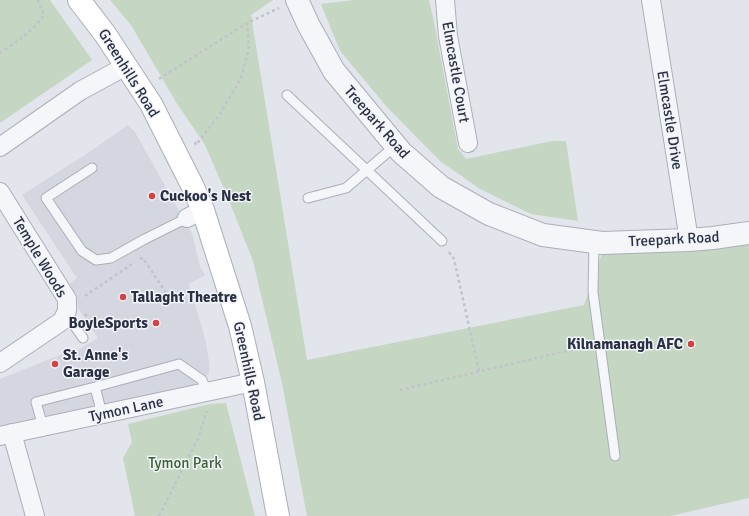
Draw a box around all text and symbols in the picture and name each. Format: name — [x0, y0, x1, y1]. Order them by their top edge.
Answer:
street label: Elmcastle Court — [438, 20, 474, 124]
street label: Greenhills Road — [95, 25, 163, 121]
street label: Elmcastle Drive — [653, 69, 687, 171]
street label: Treepark Road — [340, 82, 414, 162]
place label: Cuckoo's Nest — [160, 187, 252, 205]
marker: Cuckoo's Nest — [147, 191, 157, 201]
street label: Temple Woods — [9, 213, 71, 301]
street label: Treepark Road — [628, 228, 720, 250]
place label: Tallaght Theatre — [131, 288, 237, 306]
marker: Tallaght Theatre — [118, 292, 128, 302]
place label: BoyleSports — [69, 314, 148, 332]
marker: BoyleSports — [151, 318, 161, 328]
street label: Greenhills Road — [230, 320, 268, 422]
place label: Kilnamanagh AFC — [567, 335, 683, 353]
marker: Kilnamanagh AFC — [686, 339, 696, 349]
place label: St. Anne's Garage — [63, 346, 128, 381]
marker: St. Anne's Garage — [50, 359, 60, 369]
street label: Tymon Lane — [87, 392, 165, 426]
park label: Tymon Park — [148, 454, 222, 472]

